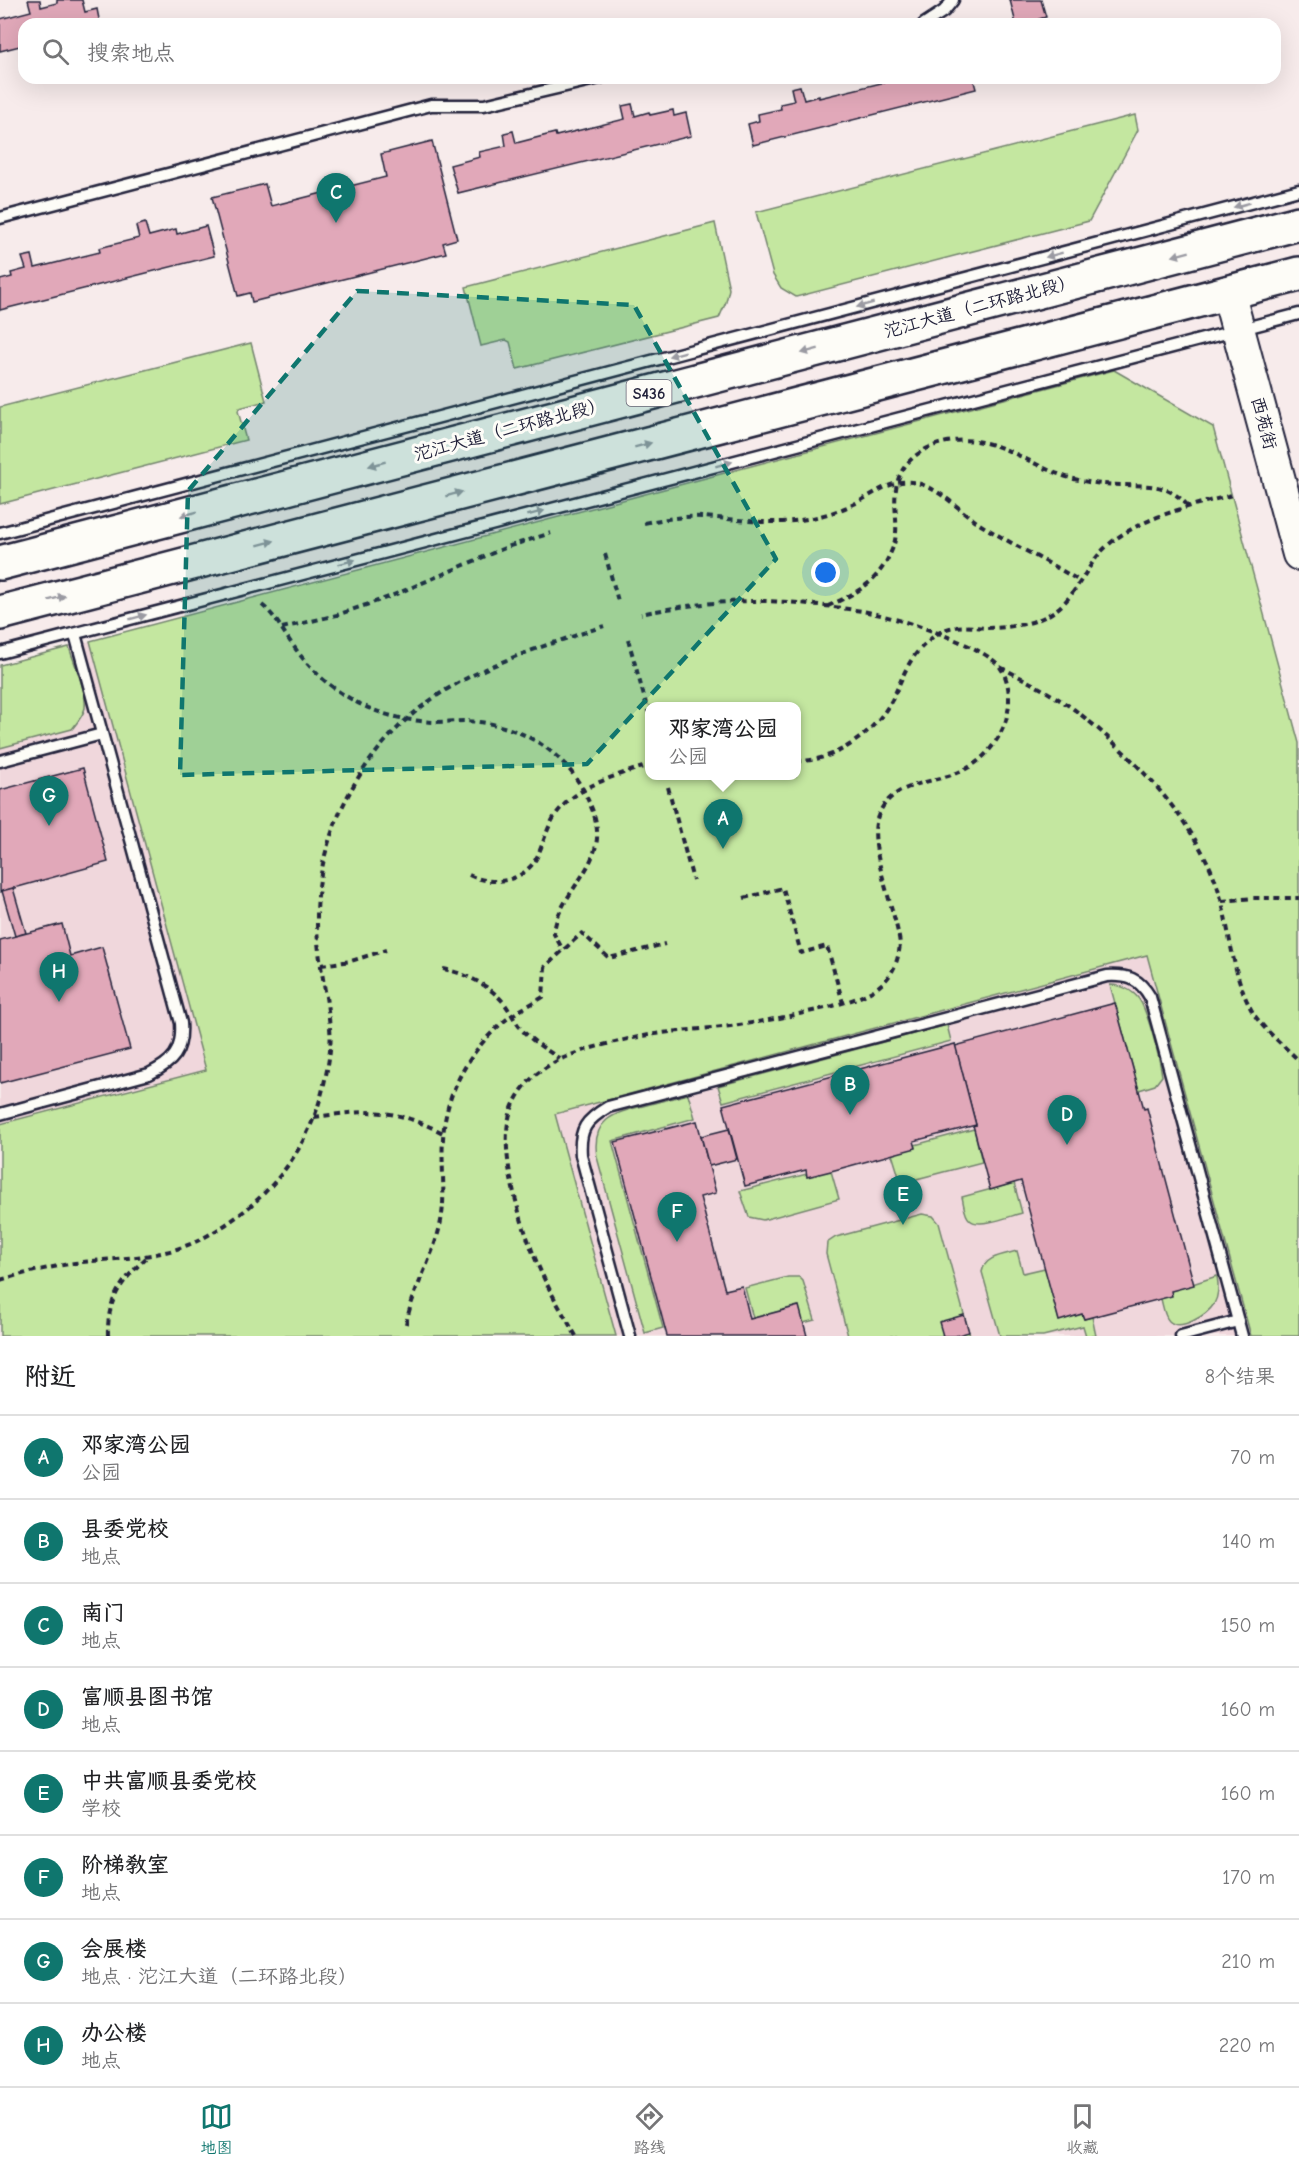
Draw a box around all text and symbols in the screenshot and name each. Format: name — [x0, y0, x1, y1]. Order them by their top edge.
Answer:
search box — [18, 18, 1281, 84]
icon: search — [39, 35, 72, 68]
text: 搜索地点 — [87, 40, 175, 66]
pin: C — [316, 174, 356, 223]
one-way arrow — [1233, 201, 1251, 210]
one-way arrow — [1045, 250, 1063, 260]
one-way arrow — [1172, 250, 1190, 259]
street label: 沱江大道（二环路北段） — [882, 271, 1078, 342]
one-way arrow — [856, 300, 874, 310]
one-way arrow — [801, 347, 819, 356]
one-way arrow — [668, 350, 686, 360]
road number: S436 — [626, 380, 672, 406]
street label: 沱江大道（二环路北段） — [412, 394, 608, 465]
street label: 西苑街 — [1246, 394, 1281, 452]
one-way arrow — [634, 439, 652, 449]
one-way arrow — [715, 459, 733, 468]
one-way arrow — [368, 460, 386, 469]
one-way arrow — [445, 489, 463, 498]
one-way arrow — [527, 508, 545, 518]
one-way arrow — [180, 509, 198, 519]
one-way arrow — [256, 538, 275, 548]
one-way arrow — [338, 557, 356, 567]
your location — [811, 558, 840, 587]
one-way arrow — [47, 592, 66, 602]
one-way arrow — [129, 612, 147, 621]
popup — [645, 702, 801, 780]
text: 邓家湾公园 — [668, 716, 778, 742]
text: 公园 — [668, 745, 708, 768]
pin: G — [29, 776, 68, 826]
pin: A — [704, 800, 742, 849]
pin: H — [40, 952, 78, 1002]
pin: B — [830, 1066, 870, 1115]
pin: D — [1048, 1096, 1086, 1145]
pin: E — [884, 1176, 922, 1225]
pin: F — [658, 1192, 696, 1242]
text: 附近 — [24, 1362, 76, 1392]
text: 8个结果 — [1205, 1365, 1275, 1388]
text: 邓家湾公园 — [81, 1432, 191, 1458]
text: A — [38, 1446, 49, 1469]
text: 70 m — [1230, 1446, 1275, 1469]
text: 公园 — [81, 1461, 121, 1484]
text: 县委党校 — [81, 1516, 169, 1542]
text: B — [37, 1530, 50, 1553]
text: 140 m — [1222, 1530, 1275, 1553]
text: 地点 — [81, 1545, 121, 1568]
text: 南门 — [81, 1600, 125, 1626]
text: C — [37, 1614, 50, 1637]
text: 150 m — [1221, 1614, 1275, 1637]
text: 地点 — [81, 1629, 121, 1652]
text: 富顺县图书馆 — [81, 1684, 213, 1710]
text: D — [37, 1698, 50, 1721]
text: 160 m — [1221, 1698, 1275, 1721]
text: 地点 — [81, 1713, 121, 1736]
text: 中共富顺县委党校 — [81, 1768, 257, 1794]
text: E — [38, 1782, 49, 1805]
text: 160 m — [1221, 1782, 1275, 1805]
text: 学校 — [81, 1797, 121, 1820]
text: 阶梯教室 — [81, 1852, 169, 1878]
text: F — [38, 1866, 49, 1889]
text: 170 m — [1222, 1866, 1275, 1889]
text: 地点 — [81, 1881, 121, 1904]
text: 会展楼 — [81, 1936, 147, 1962]
text: G — [36, 1950, 51, 1973]
text: 210 m — [1221, 1950, 1275, 1973]
text: 地点 · 沱江大道（二环路北段） — [81, 1965, 358, 1988]
text: 办公楼 — [81, 2020, 147, 2046]
text: H — [36, 2034, 51, 2057]
text: 220 m — [1219, 2034, 1275, 2057]
text: 地点 — [81, 2049, 121, 2072]
tab: 地图 — [200, 2100, 233, 2158]
tab: 路线 — [633, 2100, 666, 2158]
tab: 收藏 — [1066, 2100, 1099, 2158]

